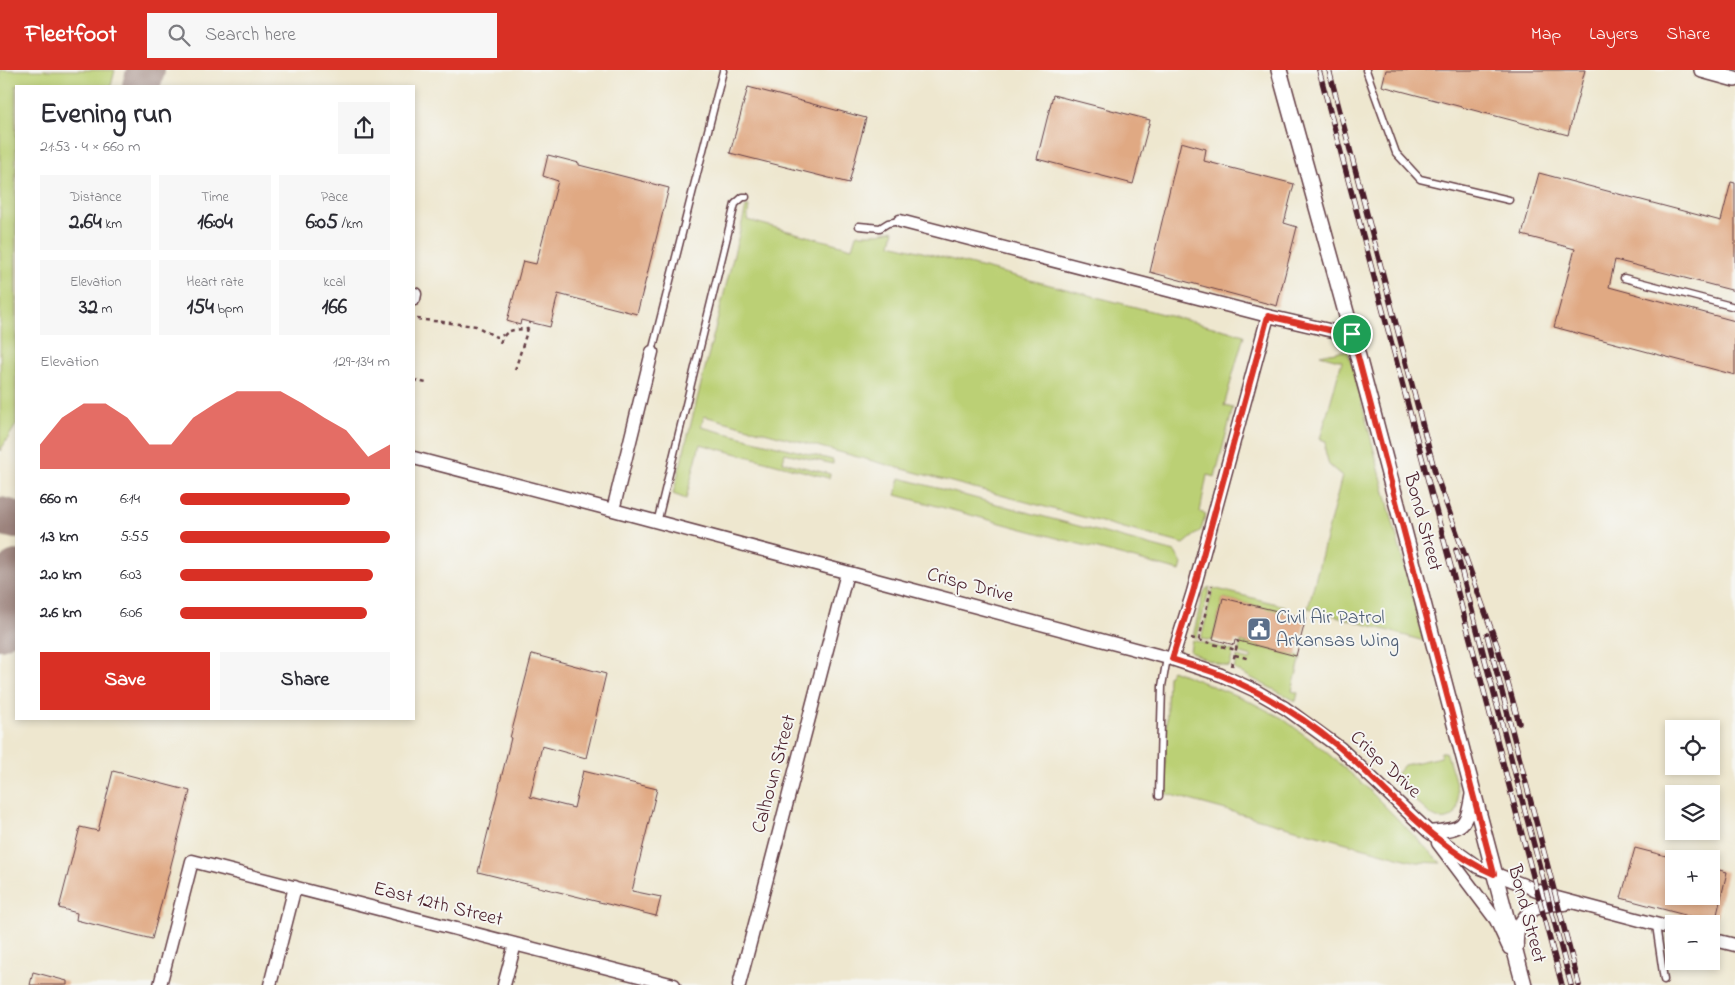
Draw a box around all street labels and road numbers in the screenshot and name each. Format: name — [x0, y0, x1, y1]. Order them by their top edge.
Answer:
street label: Bond Street — [1395, 469, 1449, 574]
street label: Crisp Drive — [923, 561, 1017, 611]
street label: Calhoun Street — [745, 711, 805, 837]
street label: Crisp Drive — [1343, 724, 1427, 806]
street label: Bond Street — [1499, 861, 1553, 966]
street label: East 12th Street — [370, 875, 506, 935]

